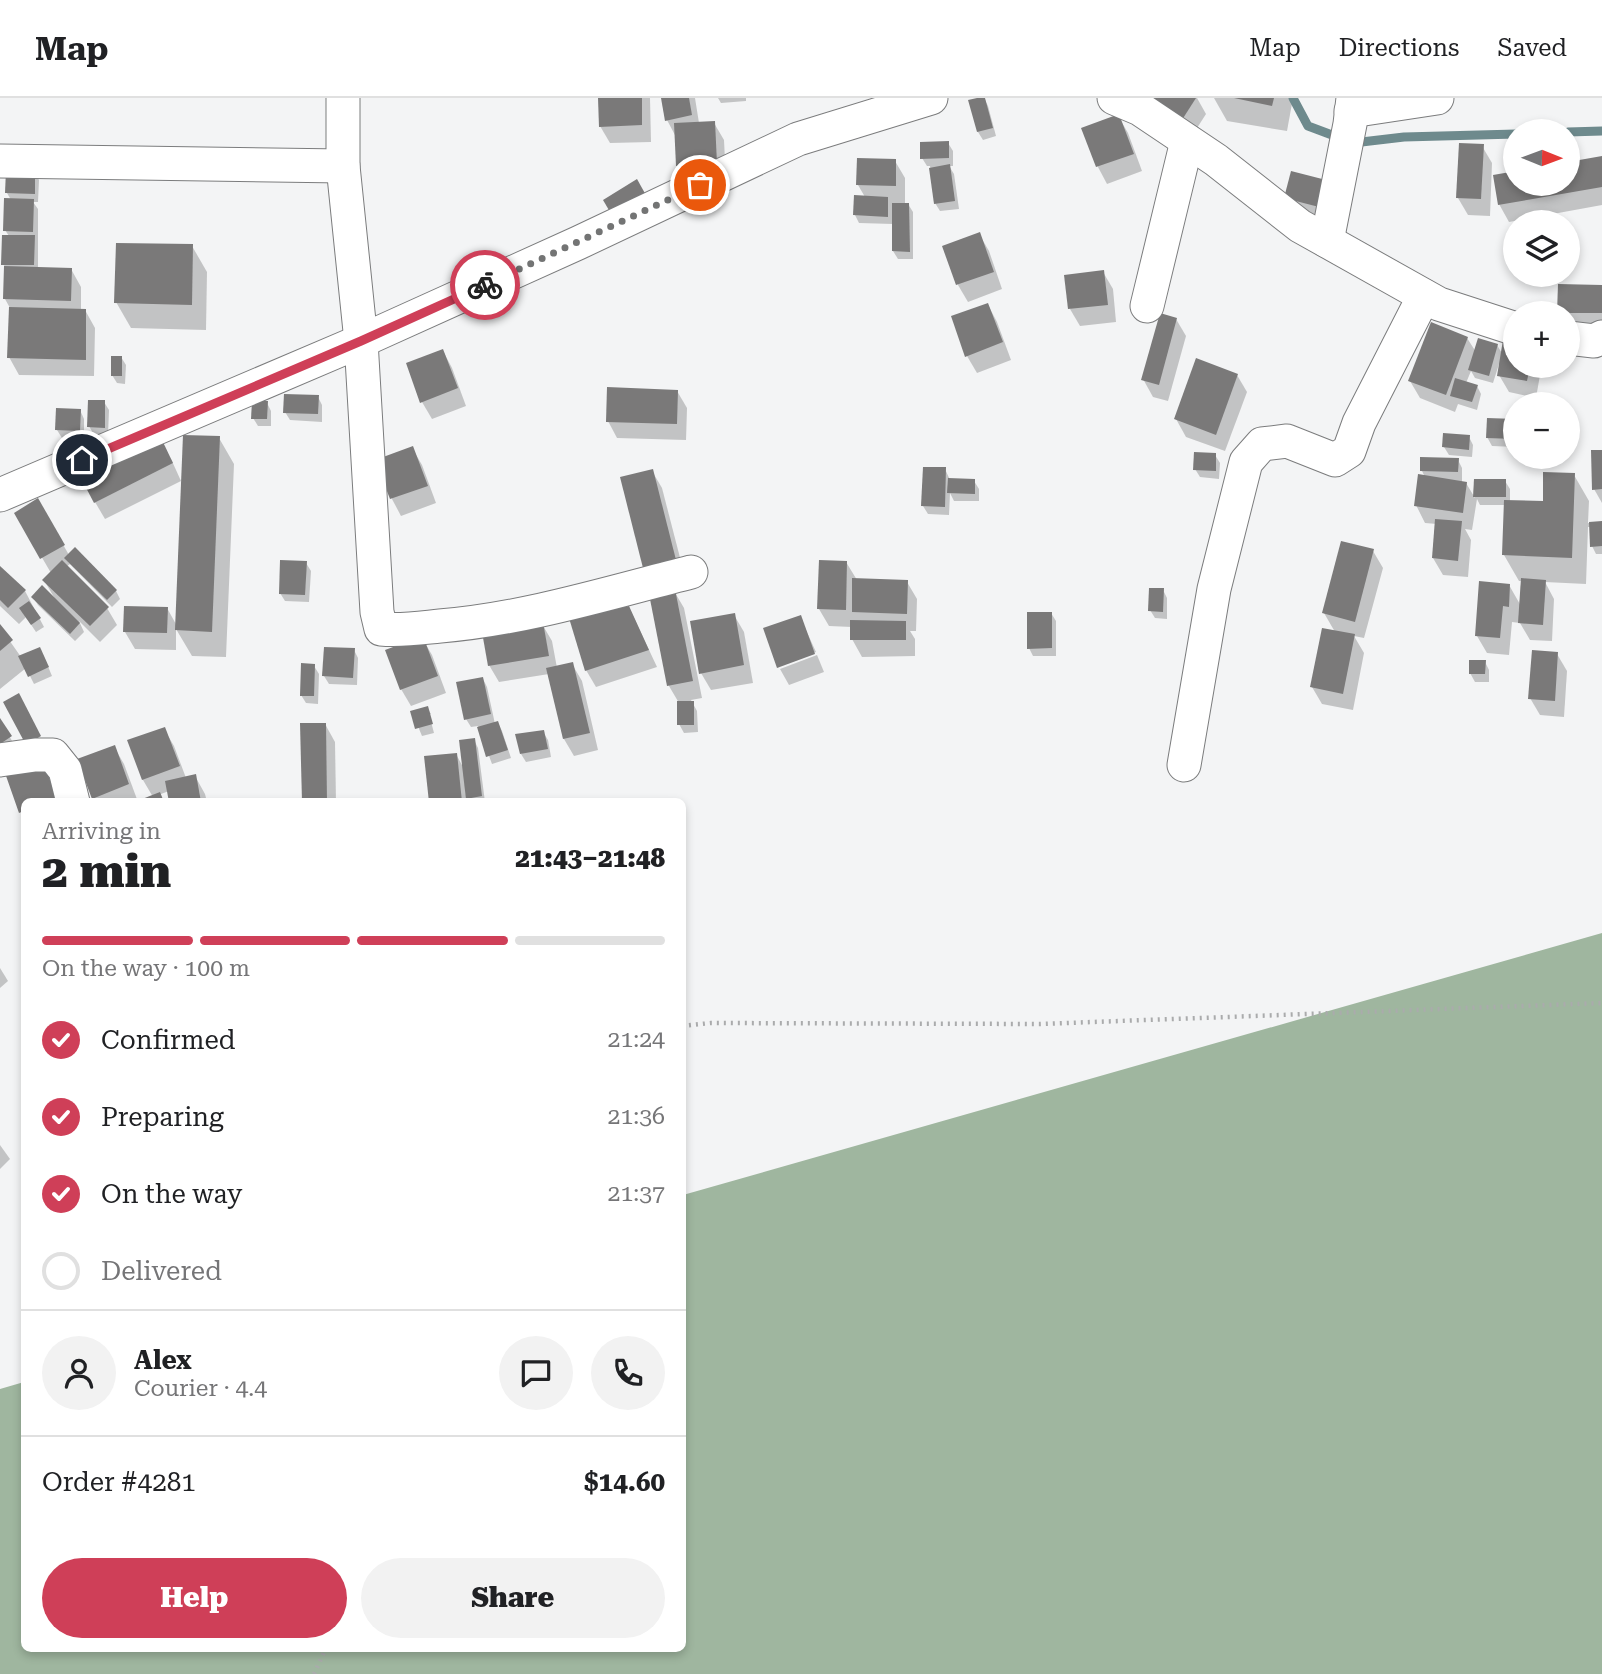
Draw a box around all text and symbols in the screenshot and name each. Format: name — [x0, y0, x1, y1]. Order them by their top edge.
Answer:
text: Map — [35, 29, 109, 68]
text: Map — [1249, 34, 1301, 62]
text: Directions — [1339, 34, 1459, 62]
text: Saved — [1497, 34, 1567, 62]
north arrow — [1503, 119, 1580, 196]
map controls — [1503, 119, 1580, 469]
pin — [670, 155, 730, 215]
icon: bag — [681, 166, 719, 204]
button: layers — [1503, 210, 1580, 287]
courier — [450, 250, 520, 320]
icon: bike — [466, 266, 504, 304]
button: + — [1503, 301, 1580, 378]
button: − — [1503, 392, 1580, 469]
pin — [52, 430, 112, 490]
icon: home — [63, 441, 101, 479]
text: Arriving in — [42, 818, 161, 845]
text: 21:43–21:48 — [515, 843, 665, 873]
text: 2 min — [42, 844, 171, 898]
text: On the way · 100 m — [42, 955, 250, 982]
icon: check — [42, 1021, 80, 1059]
text: Confirmed — [101, 1025, 236, 1055]
text: 21:24 — [608, 1026, 665, 1053]
icon: check — [42, 1098, 80, 1136]
text: Preparing — [101, 1102, 224, 1132]
text: 21:36 — [608, 1103, 665, 1130]
icon: check — [42, 1175, 80, 1213]
text: On the way — [101, 1179, 242, 1209]
text: 21:37 — [608, 1180, 665, 1207]
text: Delivered — [101, 1256, 222, 1286]
button: person — [42, 1336, 116, 1410]
button: chat — [499, 1336, 573, 1410]
button: phone — [591, 1336, 665, 1410]
text: Alex — [134, 1345, 192, 1375]
text: Courier · 4.4 — [134, 1375, 267, 1402]
text: Order #4281 — [42, 1467, 196, 1497]
text: $14.60 — [584, 1467, 665, 1497]
button: Help — [42, 1558, 347, 1638]
button: Share — [361, 1558, 665, 1638]

